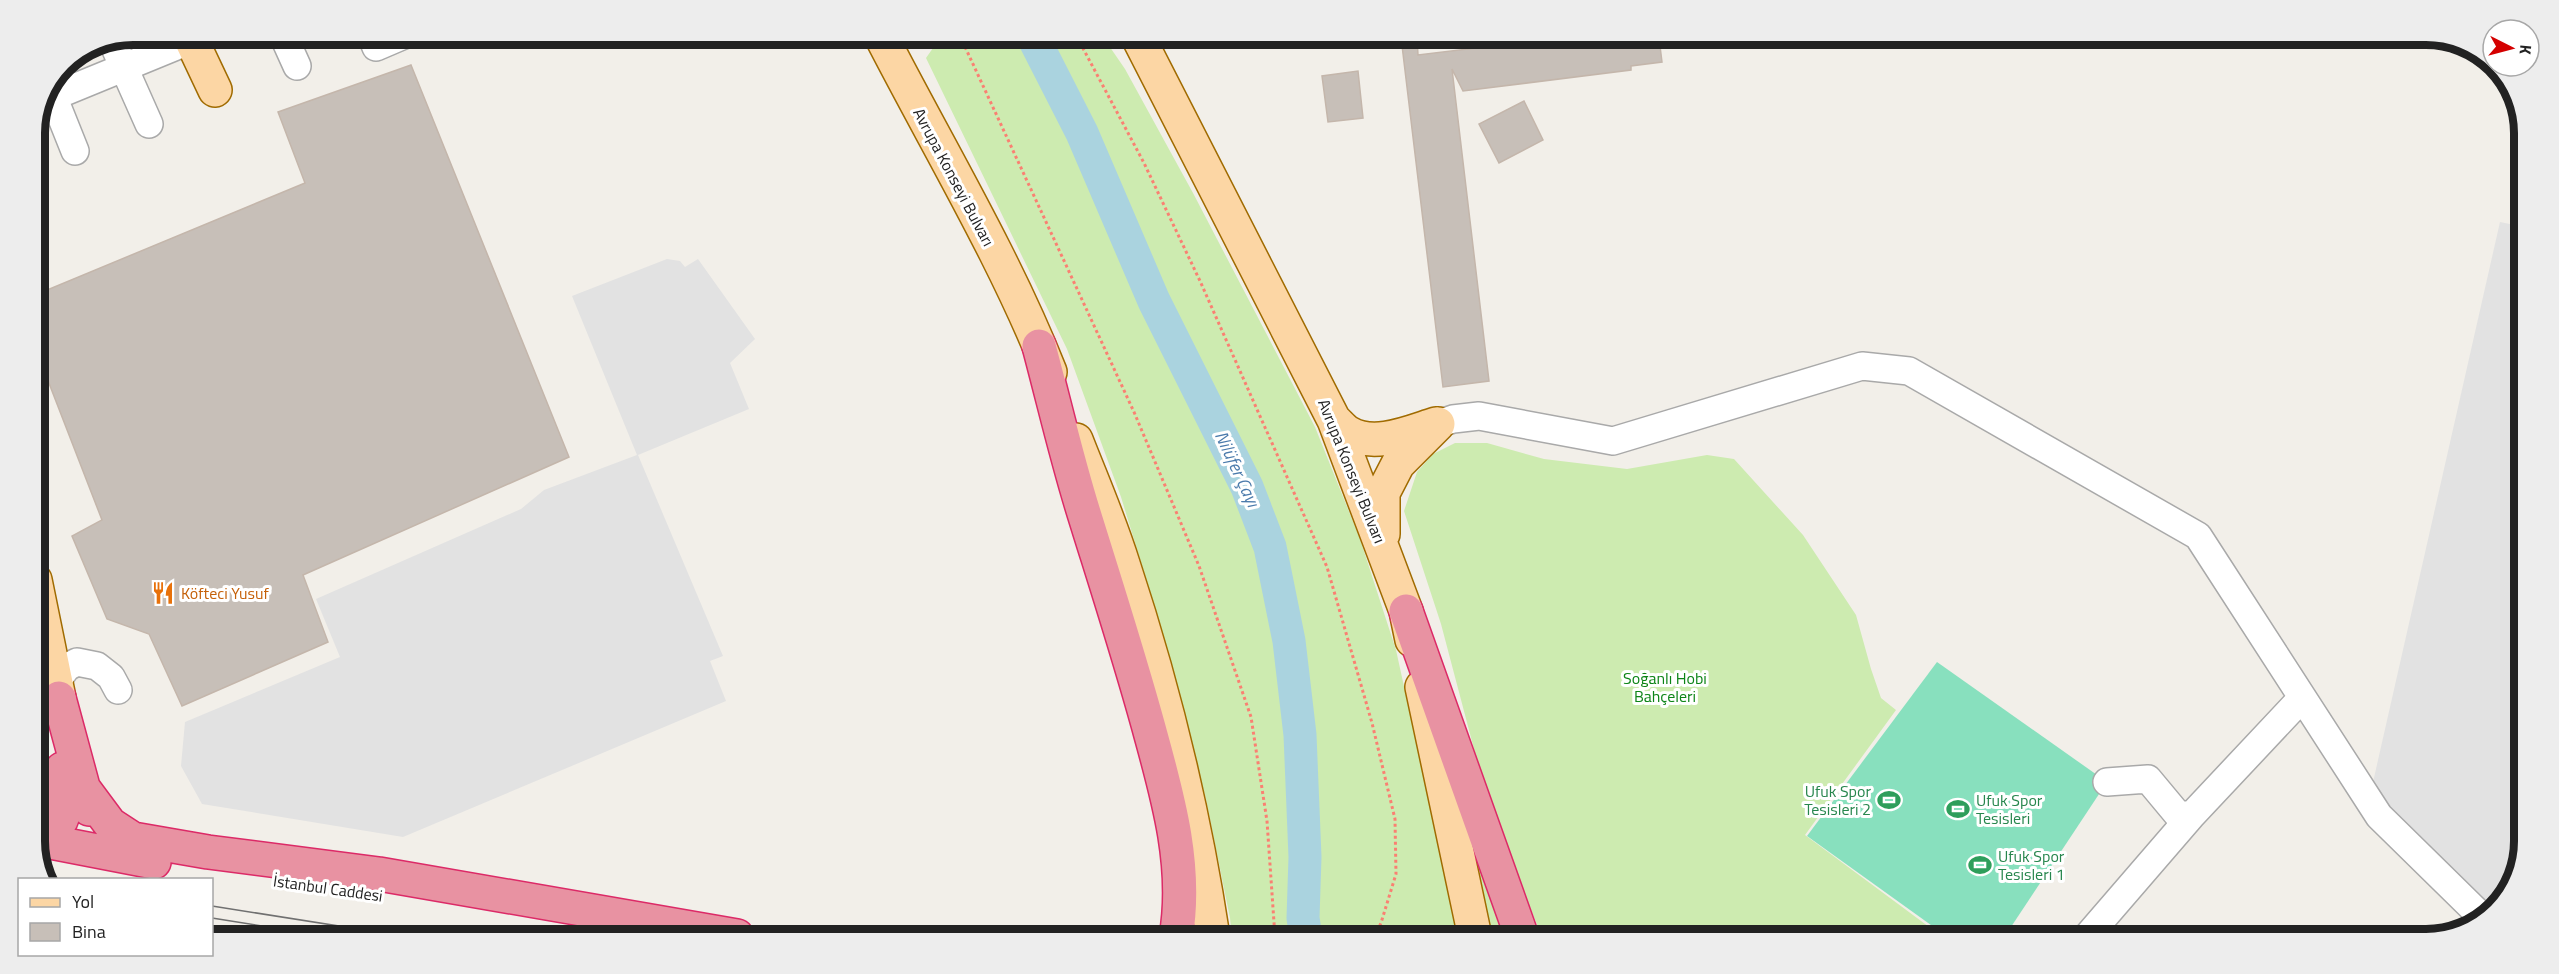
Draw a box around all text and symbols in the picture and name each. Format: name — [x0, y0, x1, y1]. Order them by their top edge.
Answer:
north arrow — [2481, 18, 2541, 78]
text: K — [2513, 44, 2538, 56]
street label: Avrupa Konseyi Bulvarı — [907, 104, 1001, 250]
street label: Avrupa Konseyi Bulvarı — [1312, 395, 1392, 547]
water label: Nilüfer Çayı — [1208, 426, 1267, 512]
restaurant icon: Köfteci Yusuf — [150, 580, 176, 606]
place label: Köfteci Yusuf — [181, 581, 269, 605]
park label: Soğanlı Hobi Bahçeleri — [1623, 666, 1707, 708]
place label: Ufuk Spor Tesisleri 2 — [1804, 779, 1871, 821]
sports icon: Ufuk Spor Tesisleri 2 — [1876, 787, 1902, 813]
place label: Ufuk Spor Tesisleri — [1976, 788, 2043, 830]
sports icon: Ufuk Spor Tesisleri — [1945, 796, 1971, 822]
place label: Ufuk Spor Tesisleri 1 — [1998, 844, 2065, 886]
sports icon: Ufuk Spor Tesisleri 1 — [1967, 852, 1993, 878]
street label: İstanbul Caddesi — [272, 868, 384, 908]
legend — [18, 878, 213, 956]
text: Yol — [72, 888, 94, 915]
text: Bina — [72, 918, 106, 945]

